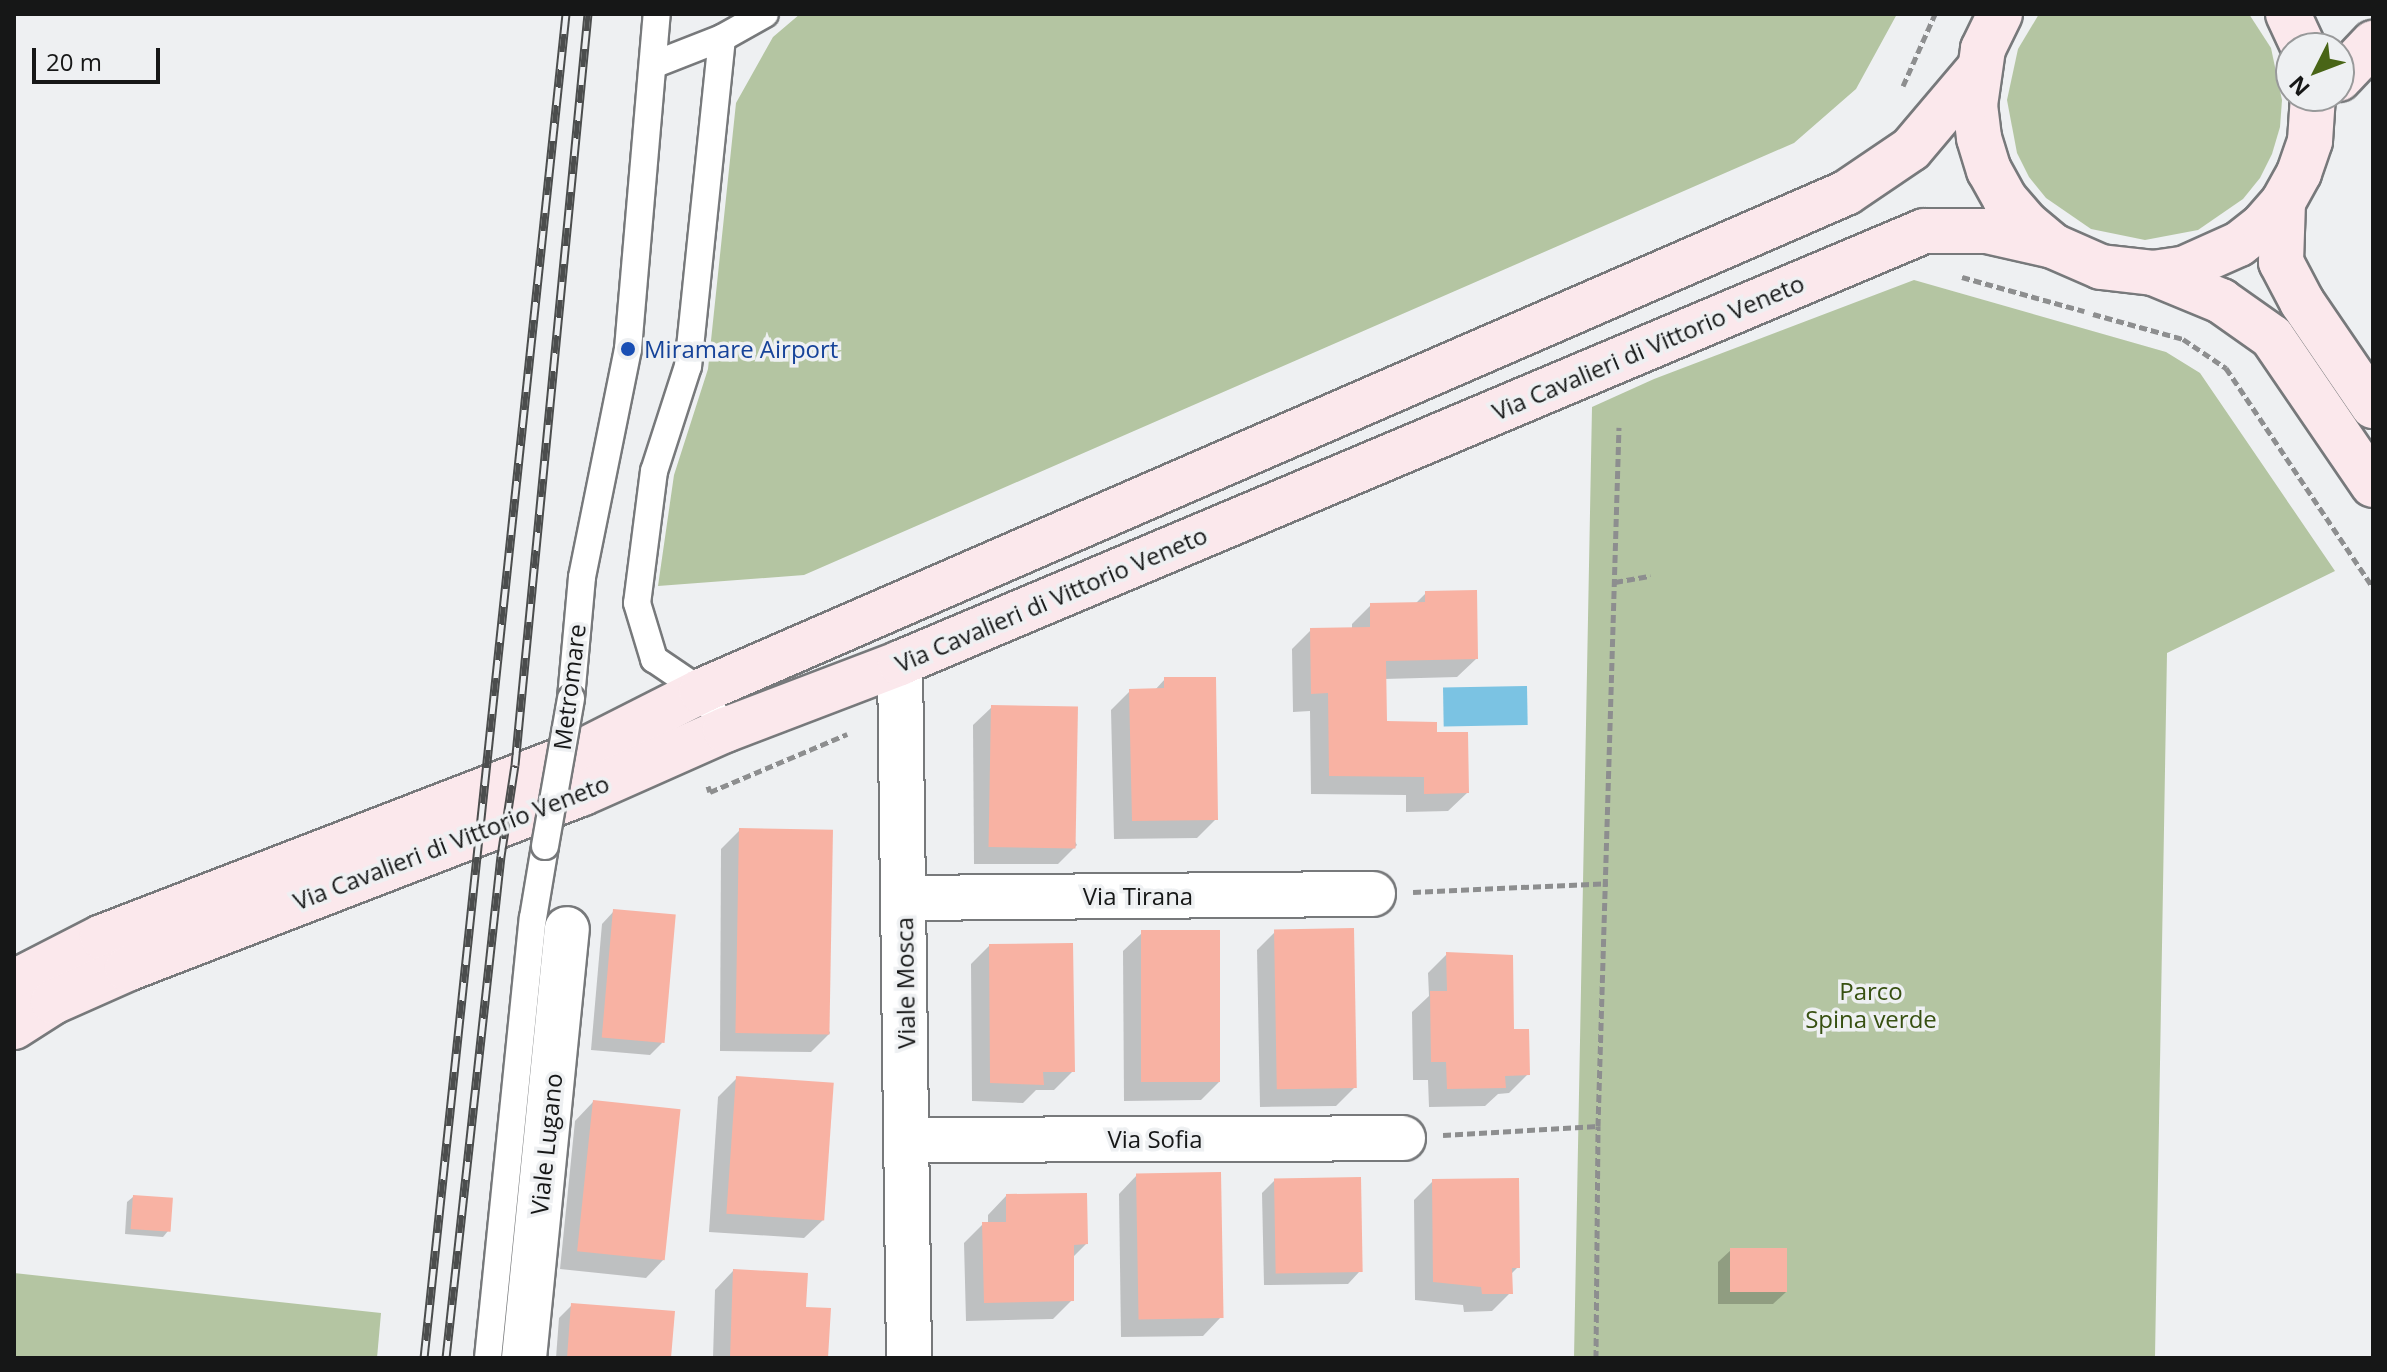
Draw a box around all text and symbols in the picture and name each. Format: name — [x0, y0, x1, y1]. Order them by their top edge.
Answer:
scale bar — [36, 32, 164, 82]
north arrow — [2275, 32, 2355, 112]
text: 20 m — [46, 45, 102, 78]
text: N — [2282, 70, 2316, 103]
street label: Via Cavalieri di Vittorio Veneto — [1488, 268, 1808, 426]
place label: Miramare Airport — [644, 335, 838, 363]
marker: Miramare Airport — [619, 340, 637, 358]
street label: Via Cavalieri di Vittorio Veneto — [891, 520, 1211, 678]
street label: Metromare — [547, 622, 591, 752]
street label: Via Cavalieri di Vittorio Veneto — [289, 768, 613, 916]
street label: Via Tirana — [1083, 882, 1193, 910]
street label: Viale Mosca — [889, 917, 921, 1049]
park label: Parco Spina verde — [1805, 977, 1937, 1033]
street label: Viale Lugano — [524, 1072, 568, 1216]
street label: Via Sofia — [1107, 1125, 1203, 1153]

